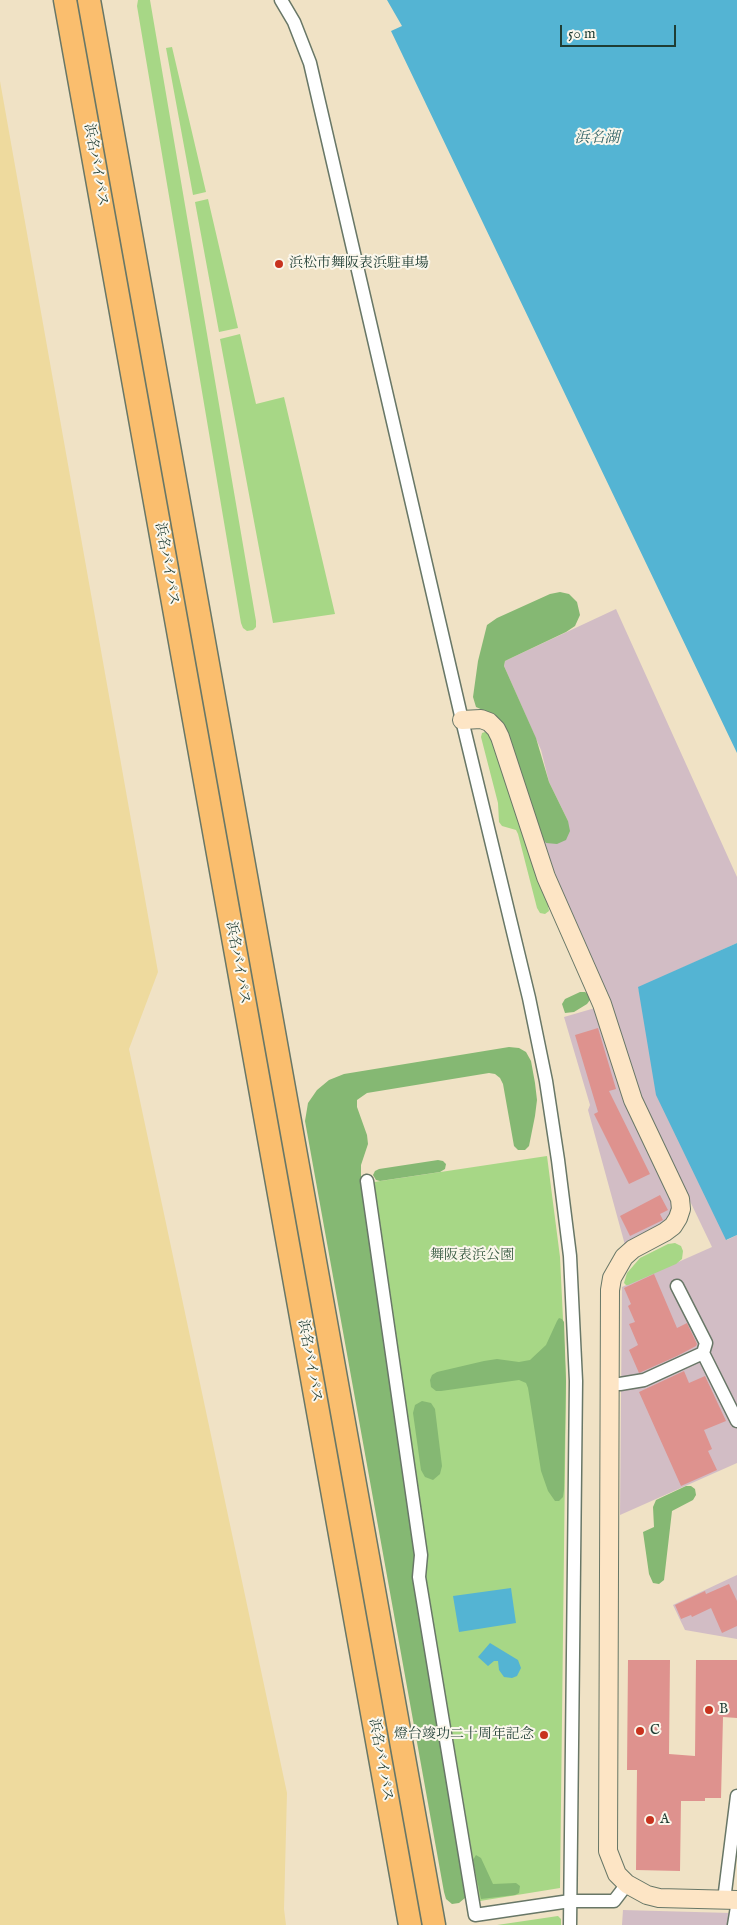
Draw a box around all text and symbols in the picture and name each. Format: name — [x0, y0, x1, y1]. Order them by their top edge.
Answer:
scale bar — [562, 15, 678, 47]
text: 50 m — [568, 24, 596, 43]
street label: 浜名バイパス — [79, 122, 111, 208]
water label: 浜名湖 — [575, 130, 619, 148]
place label: 浜松市舞阪表浜駐車場 — [289, 256, 429, 272]
marker: 浜松市舞阪表浜駐車場 — [273, 258, 285, 270]
street label: 浜名バイパス — [150, 521, 182, 607]
street label: 浜名バイパス — [221, 920, 253, 1006]
park label: 舞阪表浜公園 — [430, 1248, 514, 1264]
street label: 浜名バイパス — [293, 1318, 325, 1404]
place label: B — [719, 1702, 728, 1718]
marker: B — [703, 1704, 715, 1716]
street label: 浜名バイパス — [364, 1717, 396, 1803]
place label: C — [650, 1723, 660, 1739]
marker: C — [634, 1725, 646, 1737]
place label: 燈台竣功二十周年記念 — [394, 1727, 534, 1743]
marker: 燈台竣功二十周年記念 — [538, 1729, 550, 1741]
place label: A — [660, 1812, 669, 1828]
marker: A — [644, 1814, 656, 1826]

